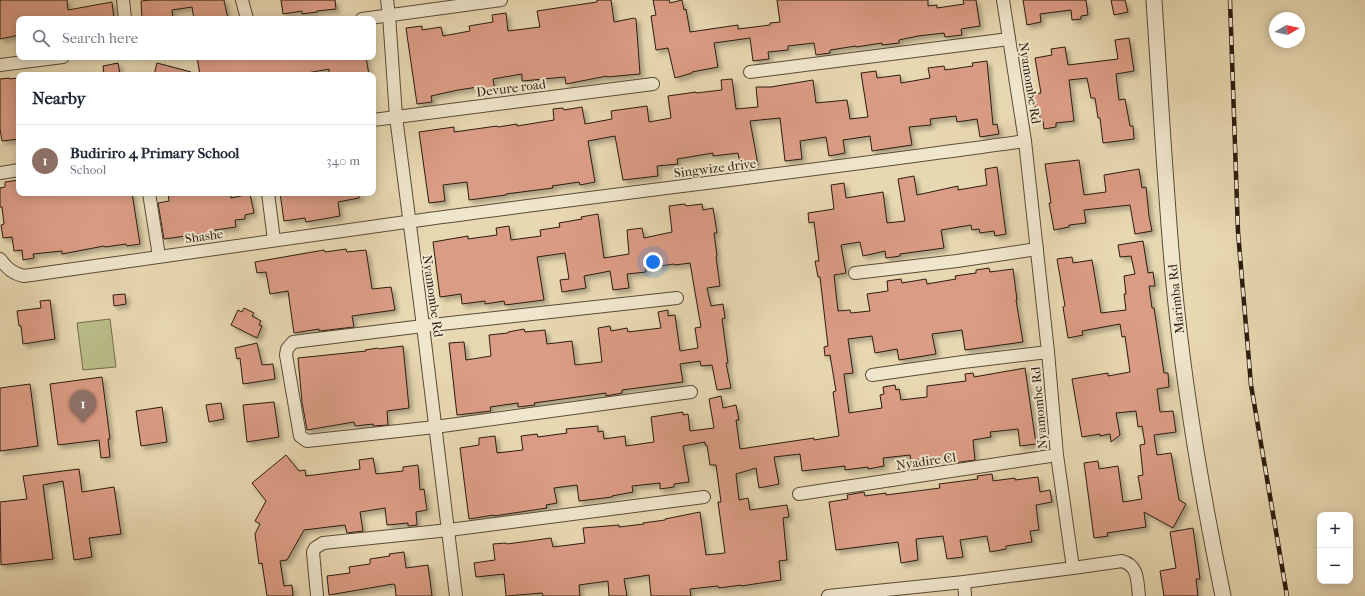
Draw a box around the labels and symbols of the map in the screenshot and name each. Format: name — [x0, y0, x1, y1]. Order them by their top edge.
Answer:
north arrow — [1269, 12, 1305, 48]
street label: Nyamombe Rd — [1016, 41, 1044, 126]
street label: Devure road — [475, 76, 548, 100]
street label: Singwize drive — [673, 155, 758, 180]
street label: Shashe — [184, 226, 225, 246]
your location — [643, 252, 663, 272]
street label: Nyamombe Rd — [420, 254, 446, 339]
street label: Marimba Rd — [1165, 262, 1187, 335]
street label: Nyamombe Rd — [1028, 365, 1050, 450]
pin: 1 — [70, 390, 96, 423]
street label: Nyadire Cl — [895, 449, 957, 473]

